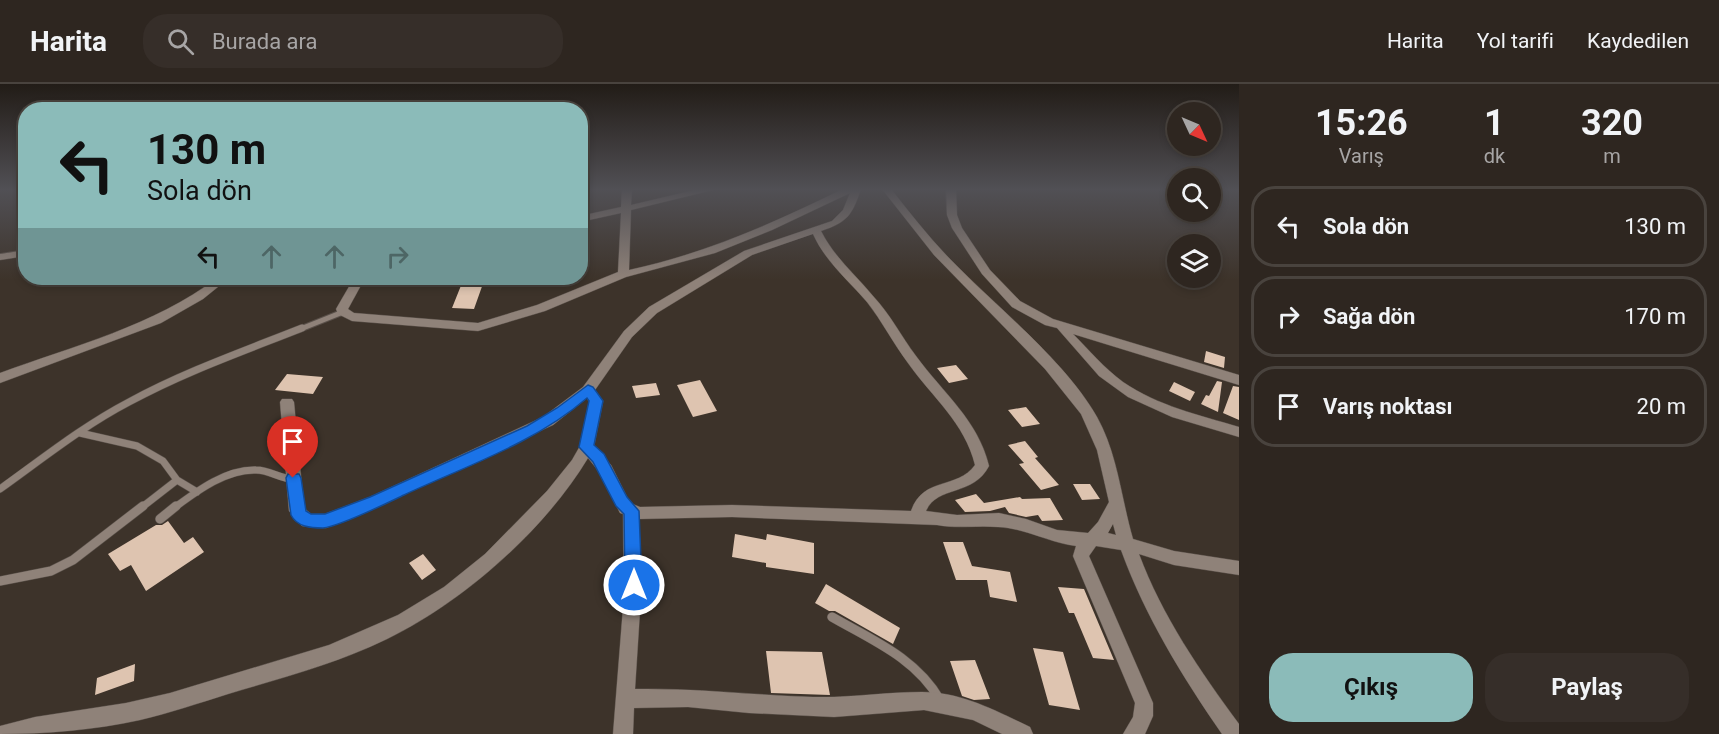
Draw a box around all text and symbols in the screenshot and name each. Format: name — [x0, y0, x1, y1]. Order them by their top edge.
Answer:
search box — [143, 14, 563, 68]
text: Harita — [30, 25, 107, 58]
icon: search — [164, 25, 197, 58]
text: Burada ara — [212, 29, 318, 54]
text: Harita — [1387, 29, 1444, 53]
text: Yol tarifi — [1477, 29, 1554, 53]
text: Kaydedilen — [1587, 29, 1689, 53]
north arrow — [1167, 102, 1221, 156]
map controls — [1167, 102, 1221, 288]
text: 15:26 — [1315, 102, 1408, 144]
text: 1 — [1484, 102, 1505, 144]
text: 320 — [1581, 102, 1643, 144]
text: 130 m — [147, 125, 266, 174]
icon: left — [48, 126, 126, 204]
text: Varış — [1339, 144, 1384, 168]
text: dk — [1484, 144, 1505, 168]
text: m — [1603, 144, 1621, 168]
button: search — [1167, 168, 1221, 222]
text: Sola dön — [147, 175, 252, 207]
icon: left — [1272, 210, 1305, 243]
text: Sola dön — [1323, 214, 1409, 239]
text: 130 m — [1624, 214, 1686, 239]
button: layers — [1167, 234, 1221, 288]
icon: left — [192, 240, 225, 273]
icon: ahead — [255, 240, 288, 273]
icon: ahead — [318, 240, 351, 273]
icon: right — [381, 240, 414, 273]
icon: right — [1272, 300, 1305, 333]
text: Sağa dön — [1323, 304, 1415, 329]
text: 170 m — [1624, 304, 1686, 329]
icon: arrive — [1272, 390, 1305, 423]
text: Varış noktası — [1323, 394, 1453, 419]
text: 20 m — [1637, 394, 1686, 419]
pin — [267, 416, 318, 478]
icon: arrive — [276, 425, 309, 458]
position arrow — [602, 553, 666, 617]
button: Çıkış — [1269, 653, 1473, 722]
button: Paylaş — [1485, 653, 1689, 722]

